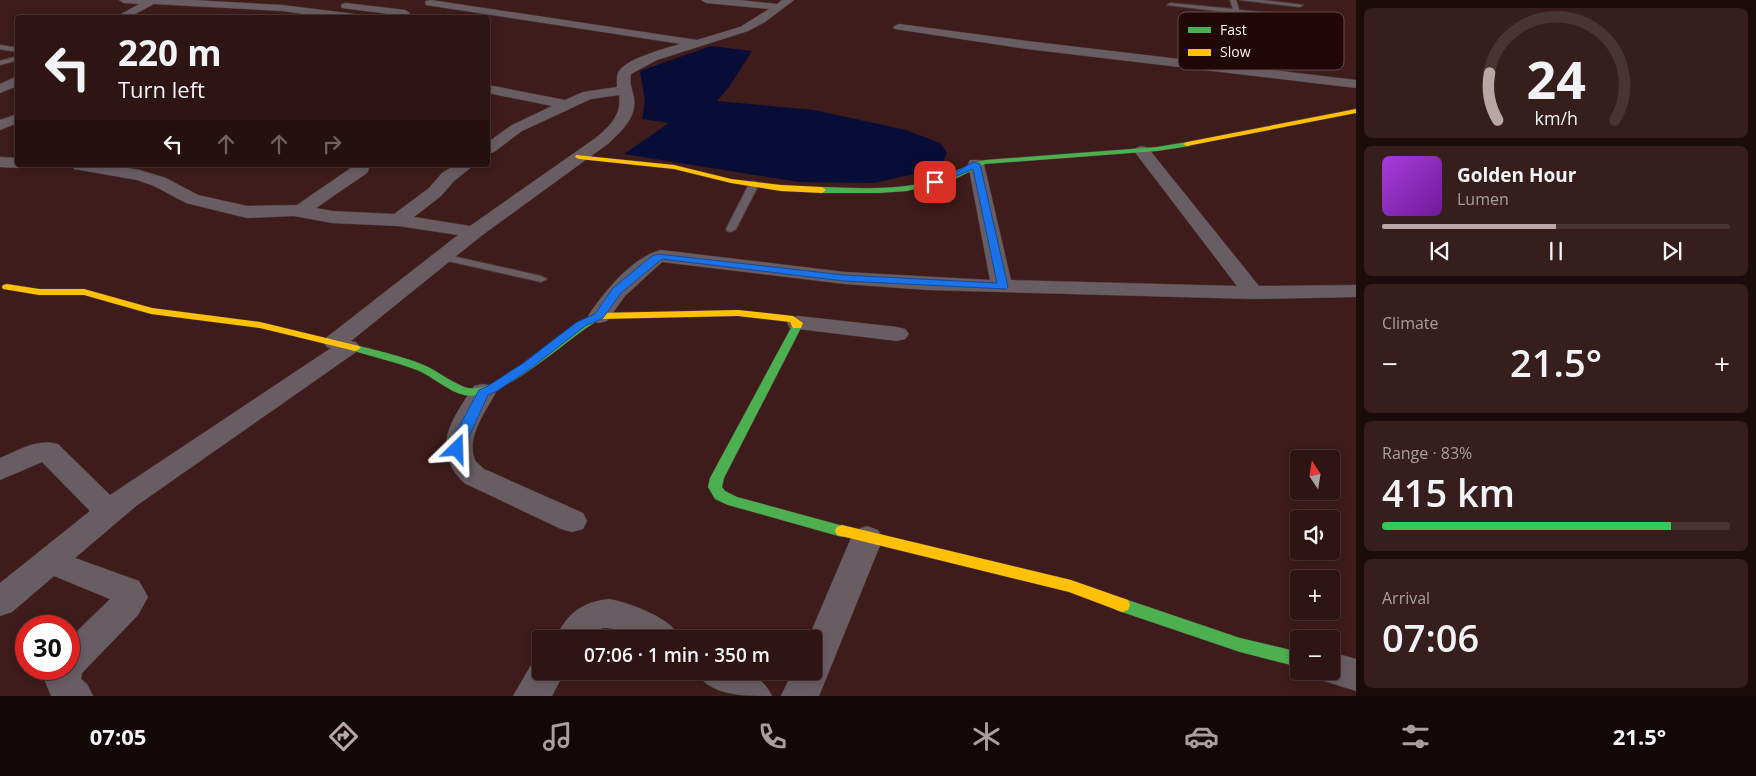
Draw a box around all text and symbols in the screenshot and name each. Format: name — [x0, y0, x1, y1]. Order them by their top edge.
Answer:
legend — [1178, 12, 1344, 70]
text: Fast — [1220, 20, 1247, 39]
text: 220 m — [118, 29, 222, 76]
icon: left — [35, 35, 100, 100]
text: Slow — [1220, 42, 1251, 61]
text: 24 — [1526, 43, 1586, 114]
text: Turn left — [118, 74, 205, 104]
text: km/h — [1534, 106, 1578, 130]
icon: left — [159, 130, 187, 158]
icon: ahead — [212, 130, 240, 158]
icon: ahead — [265, 130, 293, 158]
icon: right — [318, 130, 346, 158]
pin — [914, 161, 956, 203]
text: Golden Hour — [1457, 162, 1576, 188]
icon: arrive — [921, 168, 949, 196]
text: Lumen — [1457, 188, 1509, 210]
icon: previous — [1426, 237, 1454, 265]
icon: pause — [1542, 237, 1570, 265]
icon: next — [1658, 237, 1686, 265]
text: Climate — [1382, 312, 1439, 334]
text: 21.5° — [1510, 336, 1602, 388]
text: − — [1382, 344, 1398, 382]
text: + — [1714, 344, 1730, 382]
position arrow — [430, 422, 482, 474]
text: Range · 83% — [1382, 442, 1472, 464]
north arrow — [1290, 450, 1340, 500]
map controls — [1290, 450, 1340, 680]
text: 415 km — [1382, 466, 1515, 518]
button: sound — [1290, 510, 1340, 560]
button: + — [1290, 570, 1340, 620]
text: Arrival — [1382, 587, 1430, 609]
text: 07:06 — [1382, 611, 1479, 663]
speed limit sign: 30 — [15, 615, 80, 680]
button: − — [1290, 630, 1340, 680]
text: 07:06 · 1 min · 350 m — [584, 642, 770, 668]
icon: directions — [326, 719, 361, 754]
icon: music — [540, 719, 575, 754]
icon: phone — [755, 719, 790, 754]
icon: climate — [969, 719, 1004, 754]
icon: car — [1184, 719, 1219, 754]
icon: filters — [1398, 719, 1433, 754]
text: 07:05 — [90, 721, 146, 751]
text: 21.5° — [1613, 721, 1666, 751]

